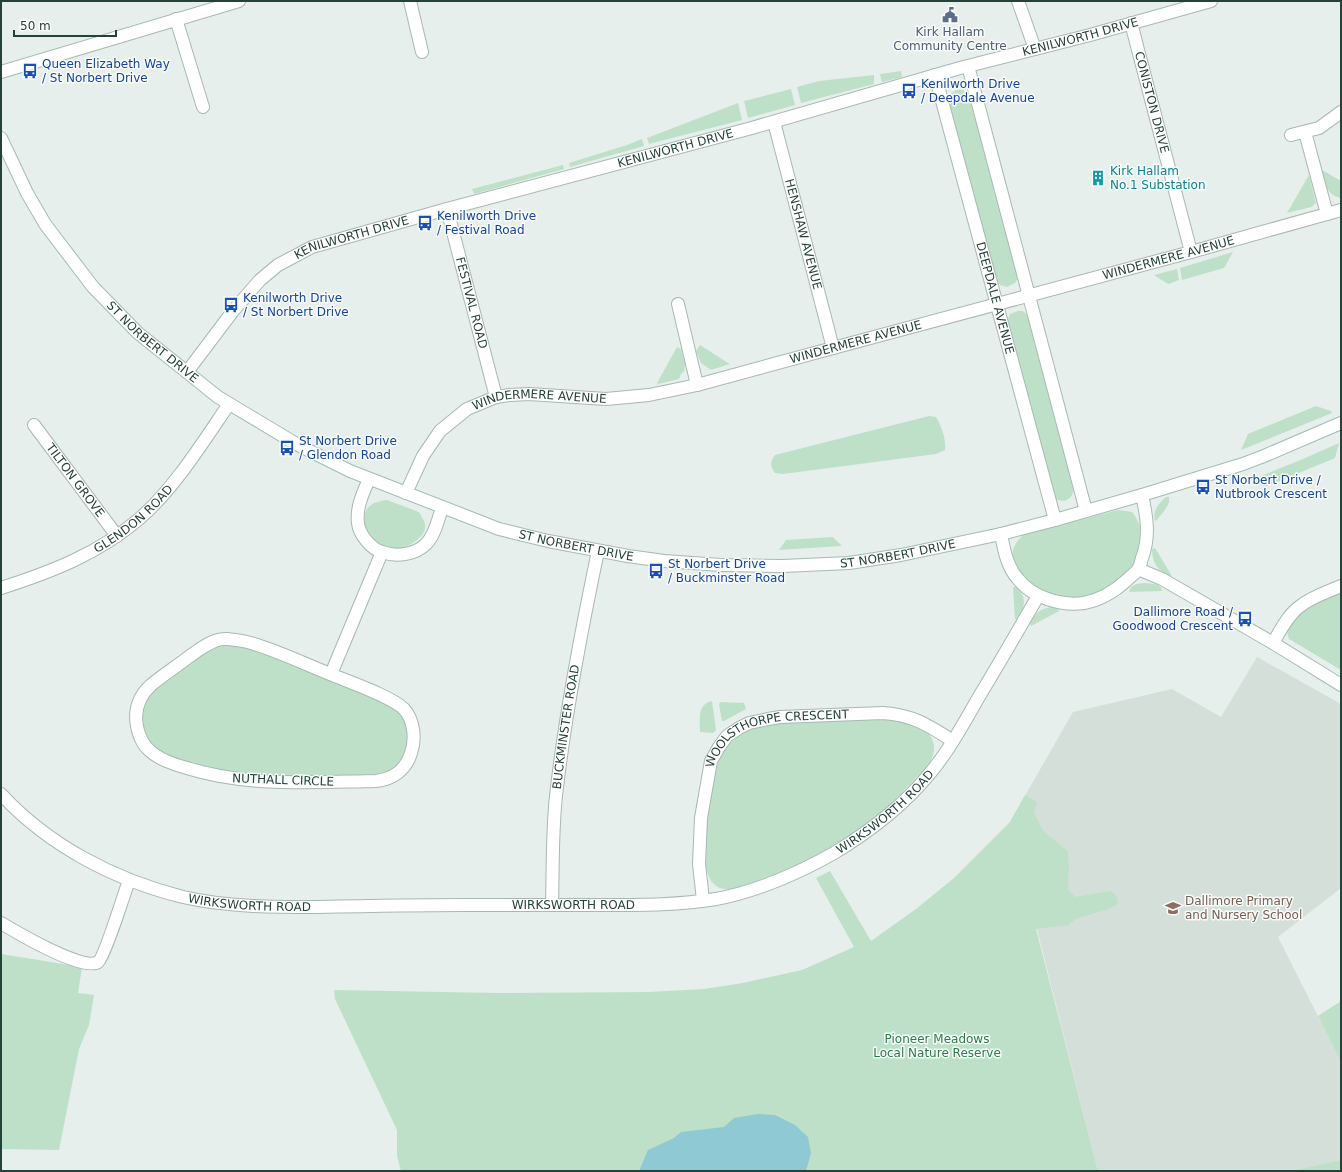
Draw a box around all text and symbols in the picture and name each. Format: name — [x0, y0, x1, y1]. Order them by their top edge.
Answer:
public building icon: Kirk Hallam Community Centre — [941, 6, 959, 24]
scale bar — [14, 12, 116, 38]
street label: KENILWORTH DRIVE — [1021, 15, 1140, 59]
text: 50 m — [20, 19, 51, 33]
place label: Kirk Hallam Community Centre — [893, 25, 1007, 53]
street label: CONISTON DRIVE — [1132, 50, 1172, 155]
place label: Queen Elizabeth Way / St Norbert Drive — [42, 57, 170, 85]
bus stop icon: Queen Elizabeth Way / St Norbert Drive — [21, 62, 39, 80]
place label: Kenilworth Drive / Deepdale Avenue — [921, 77, 1035, 105]
bus stop icon: Kenilworth Drive / Deepdale Avenue — [900, 82, 918, 100]
street label: KENILWORTH DRIVE — [616, 126, 735, 170]
place label: Kirk Hallam No.1 Substation — [1110, 164, 1206, 192]
building icon: Kirk Hallam No.1 Substation — [1089, 169, 1107, 187]
street label: HENSHAW AVENUE — [782, 177, 824, 291]
place label: Kenilworth Drive / Festival Road — [437, 209, 536, 237]
street label: KENILWORTH DRIVE — [292, 213, 411, 262]
bus stop icon: Kenilworth Drive / Festival Road — [416, 214, 434, 232]
street label: WINDERMERE AVENUE — [1101, 233, 1236, 282]
street label: DEEPDALE AVENUE — [973, 240, 1017, 356]
street label: FESTIVAL ROAD — [453, 255, 490, 350]
place label: Kenilworth Drive / St Norbert Drive — [243, 291, 349, 319]
bus stop icon: Kenilworth Drive / St Norbert Drive — [222, 296, 240, 314]
street label: ST NORBERT DRIVE — [104, 298, 201, 385]
street label: WINDERMERE AVENUE — [788, 318, 923, 366]
street label: WINDERMERE AVENUE — [470, 387, 607, 413]
place label: St Norbert Drive / Glendon Road — [299, 434, 397, 462]
bus stop icon: St Norbert Drive / Glendon Road — [278, 439, 296, 457]
street label: TILTON GROVE — [43, 440, 107, 520]
place label: St Norbert Drive / Nutbrook Crescent — [1215, 473, 1327, 501]
bus stop icon: St Norbert Drive / Nutbrook Crescent — [1194, 478, 1212, 496]
street label: GLENDON ROAD — [91, 482, 176, 556]
street label: ST NORBERT DRIVE — [517, 527, 635, 564]
street label: ST NORBERT DRIVE — [840, 537, 957, 570]
place label: St Norbert Drive / Buckminster Road — [668, 557, 785, 585]
bus stop icon: St Norbert Drive / Buckminster Road — [647, 562, 665, 580]
place label: Dallimore Road / Goodwood Crescent — [1112, 605, 1234, 633]
bus stop icon: Dallimore Road / Goodwood Crescent — [1236, 610, 1254, 628]
street label: BUCKMINSTER ROAD — [550, 663, 582, 790]
street label: WOOLSTHORPE CRESCENT — [703, 707, 850, 768]
street label: WIRKSWORTH ROAD — [834, 767, 937, 857]
street label: NUTHALL CIRCLE — [232, 771, 334, 789]
street label: WIRKSWORTH ROAD — [187, 891, 311, 914]
place label: Dallimore Primary and Nursery School — [1185, 894, 1302, 922]
street label: WIRKSWORTH ROAD — [512, 898, 635, 912]
school or university icon: Dallimore Primary and Nursery School — [1164, 899, 1182, 917]
park label: Pioneer Meadows Local Nature Reserve — [873, 1032, 1001, 1060]

